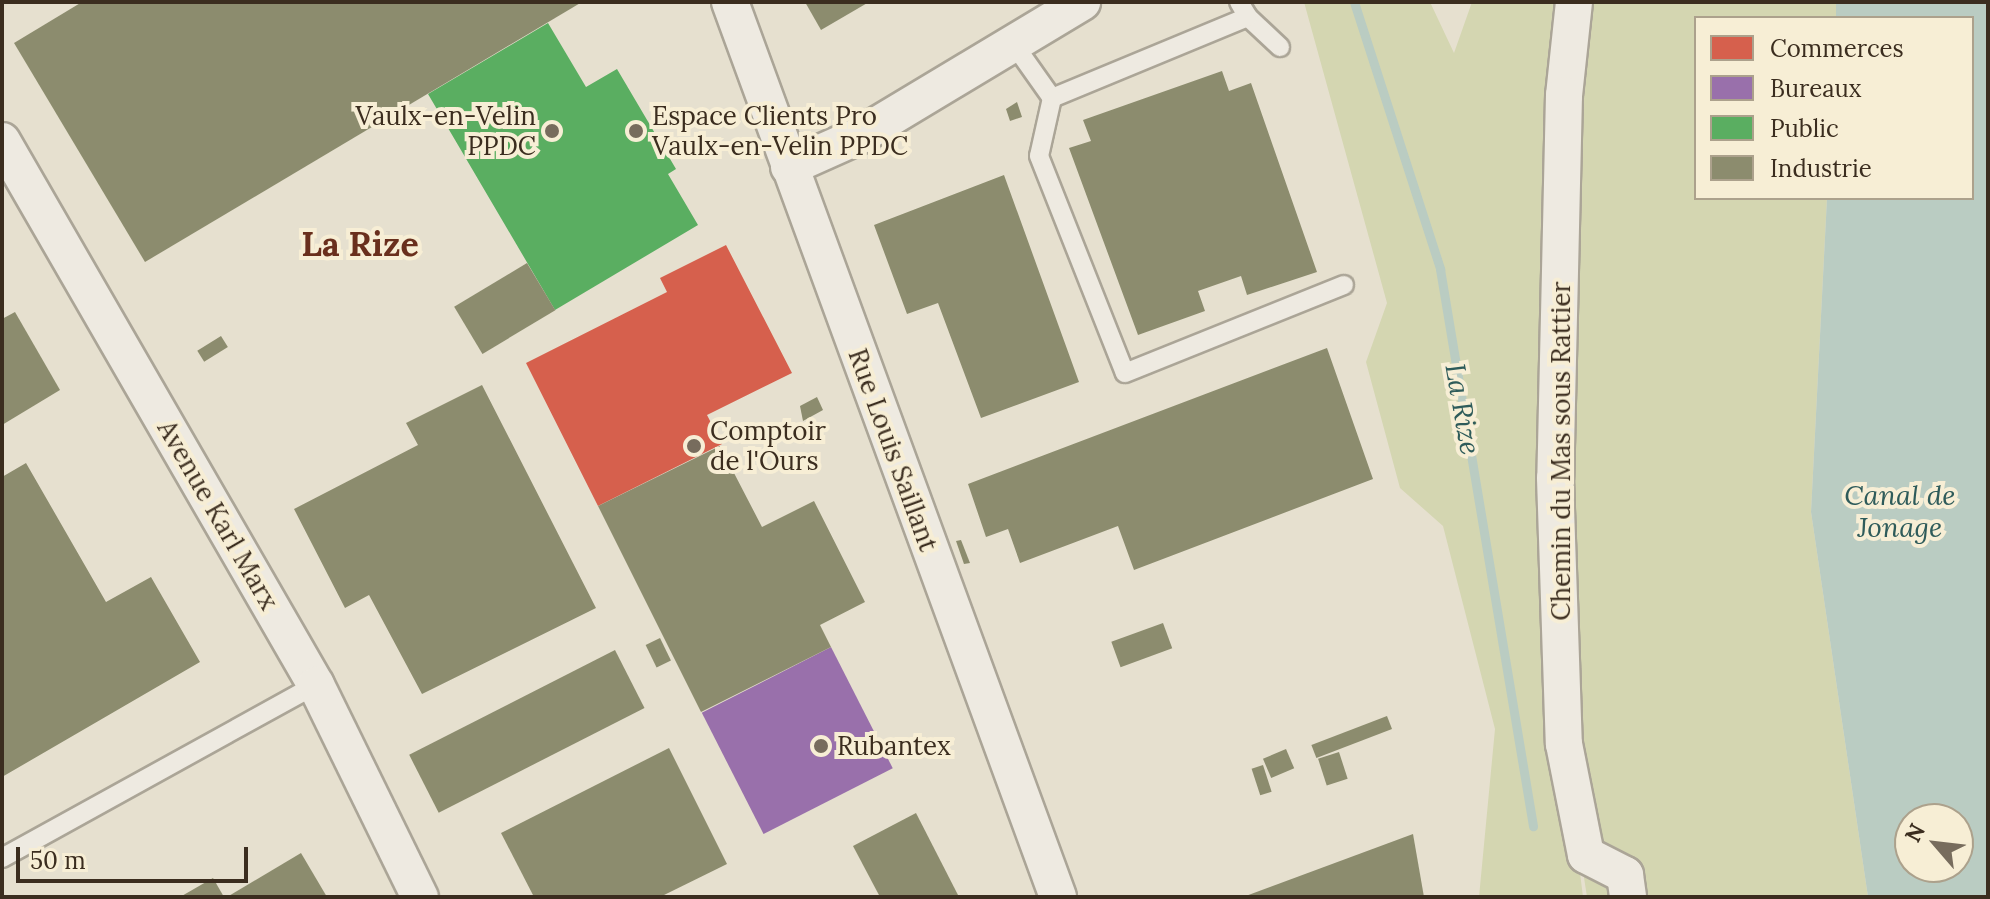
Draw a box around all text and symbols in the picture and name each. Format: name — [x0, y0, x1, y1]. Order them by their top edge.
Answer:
legend — [1694, 16, 1974, 200]
text: Commerces — [1770, 33, 1904, 64]
text: Bureaux — [1770, 73, 1862, 104]
place label: Vaulx-en-Velin PPDC — [356, 100, 536, 162]
place label: Espace Clients Pro Vaulx-en-Velin PPDC — [652, 100, 908, 162]
text: Public — [1770, 113, 1839, 144]
marker: Vaulx-en-Velin PPDC — [543, 122, 561, 140]
marker: Espace Clients Pro Vaulx-en-Velin PPDC — [627, 122, 645, 140]
text: Industrie — [1770, 153, 1872, 184]
district label: La Rize — [301, 224, 419, 264]
street label: Chemin du Mas sous Rattier — [1545, 281, 1577, 621]
street label: Rue Louis Saillant — [842, 344, 944, 556]
water label: La Rize — [1438, 361, 1488, 457]
street label: Avenue Karl Marx — [151, 415, 285, 615]
place label: Comptoir de l'Ours — [710, 415, 826, 476]
marker: Comptoir de l'Ours — [685, 437, 703, 455]
water label: Canal de Jonage — [1844, 478, 1956, 544]
place label: Rubantex — [837, 730, 951, 762]
marker: Rubantex — [812, 737, 830, 755]
north arrow — [1894, 803, 1974, 883]
text: N — [1898, 819, 1931, 847]
scale bar — [20, 831, 252, 881]
text: 50 m — [30, 845, 86, 876]

